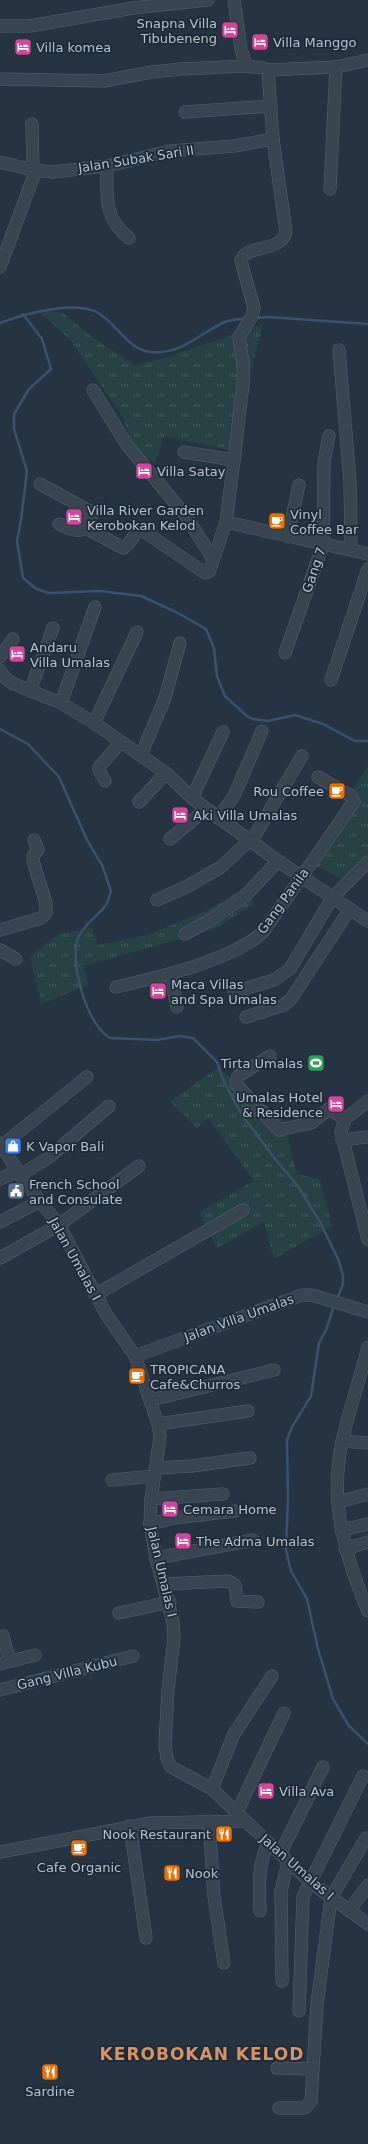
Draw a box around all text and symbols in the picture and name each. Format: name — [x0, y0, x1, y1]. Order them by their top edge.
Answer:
place label: Snapna Villa Tibubeneng — [137, 16, 217, 46]
hotel icon: Snapna Villa Tibubeneng — [220, 20, 240, 40]
hotel icon: Villa Manggo — [250, 32, 270, 52]
place label: Villa Manggo — [273, 35, 356, 50]
hotel icon: Villa komea — [13, 37, 33, 57]
place label: Villa komea — [36, 40, 111, 55]
street label: Jalan Subak Sari II — [76, 142, 195, 176]
hotel icon: Villa Satay — [134, 461, 154, 481]
place label: Villa Satay — [157, 464, 226, 479]
place label: Villa River Garden Kerobokan Kelod — [87, 503, 204, 533]
hotel icon: Villa River Garden Kerobokan Kelod — [64, 507, 84, 527]
place label: Vinyl Coffee Bar — [290, 507, 359, 537]
cafe icon: Vinyl Coffee Bar — [267, 511, 287, 531]
street label: Gang 7 — [299, 545, 329, 595]
place label: Andaru Villa Umalas — [30, 640, 110, 670]
hotel icon: Andaru Villa Umalas — [7, 644, 27, 664]
cafe icon: Rou Coffee — [327, 781, 347, 801]
place label: Rou Coffee — [253, 784, 324, 799]
hotel icon: Aki Villa Umalas — [170, 805, 190, 825]
place label: Aki Villa Umalas — [193, 808, 297, 823]
street label: Gang Panila — [254, 865, 312, 937]
place label: Maca Villas and Spa Umalas — [171, 977, 277, 1007]
hotel icon: Maca Villas and Spa Umalas — [148, 981, 168, 1001]
sports icon: Tirta Umalas — [306, 1053, 326, 1073]
place label: Tirta Umalas — [220, 1056, 303, 1071]
place label: Umalas Hotel & Residence — [236, 1090, 323, 1120]
hotel icon: Umalas Hotel & Residence — [326, 1094, 346, 1114]
shop icon: K Vapor Bali — [3, 1136, 23, 1156]
place label: K Vapor Bali — [26, 1139, 104, 1154]
place label: French School and Consulate — [29, 1177, 123, 1207]
public building icon: French School and Consulate — [6, 1181, 26, 1201]
street label: Jalan Umalas I — [46, 1214, 104, 1303]
street label: Jalan Villa Umalas — [181, 1291, 296, 1345]
place label: TROPICANA Cafe&Churros — [149, 1362, 240, 1392]
cafe icon: TROPICANA Cafe&Churros — [127, 1366, 147, 1386]
hotel icon: Cemara Home — [160, 1499, 180, 1519]
place label: Cemara Home — [183, 1502, 277, 1517]
street label: Jalan Umalas I — [144, 1524, 180, 1619]
hotel icon: The Adma Umalas — [173, 1531, 193, 1551]
place label: The Adma Umalas — [195, 1534, 315, 1549]
street label: Gang Villa Kubu — [15, 1653, 119, 1693]
hotel icon: Villa Ava — [256, 1781, 276, 1801]
place label: Villa Ava — [279, 1784, 334, 1799]
restaurant icon: Nook Restaurant — [214, 1824, 234, 1844]
place label: Nook Restaurant — [103, 1827, 211, 1842]
street label: Jalan Umalas I — [257, 1830, 337, 1903]
cafe icon: Cafe Organic — [69, 1838, 89, 1858]
place label: Cafe Organic — [37, 1860, 121, 1875]
restaurant icon: Nook — [162, 1863, 182, 1883]
place label: Nook — [185, 1866, 219, 1881]
district label: KEROBOKAN KELOD — [100, 2044, 304, 2064]
restaurant icon: Sardine — [40, 2062, 60, 2082]
place label: Sardine — [25, 2084, 75, 2099]

